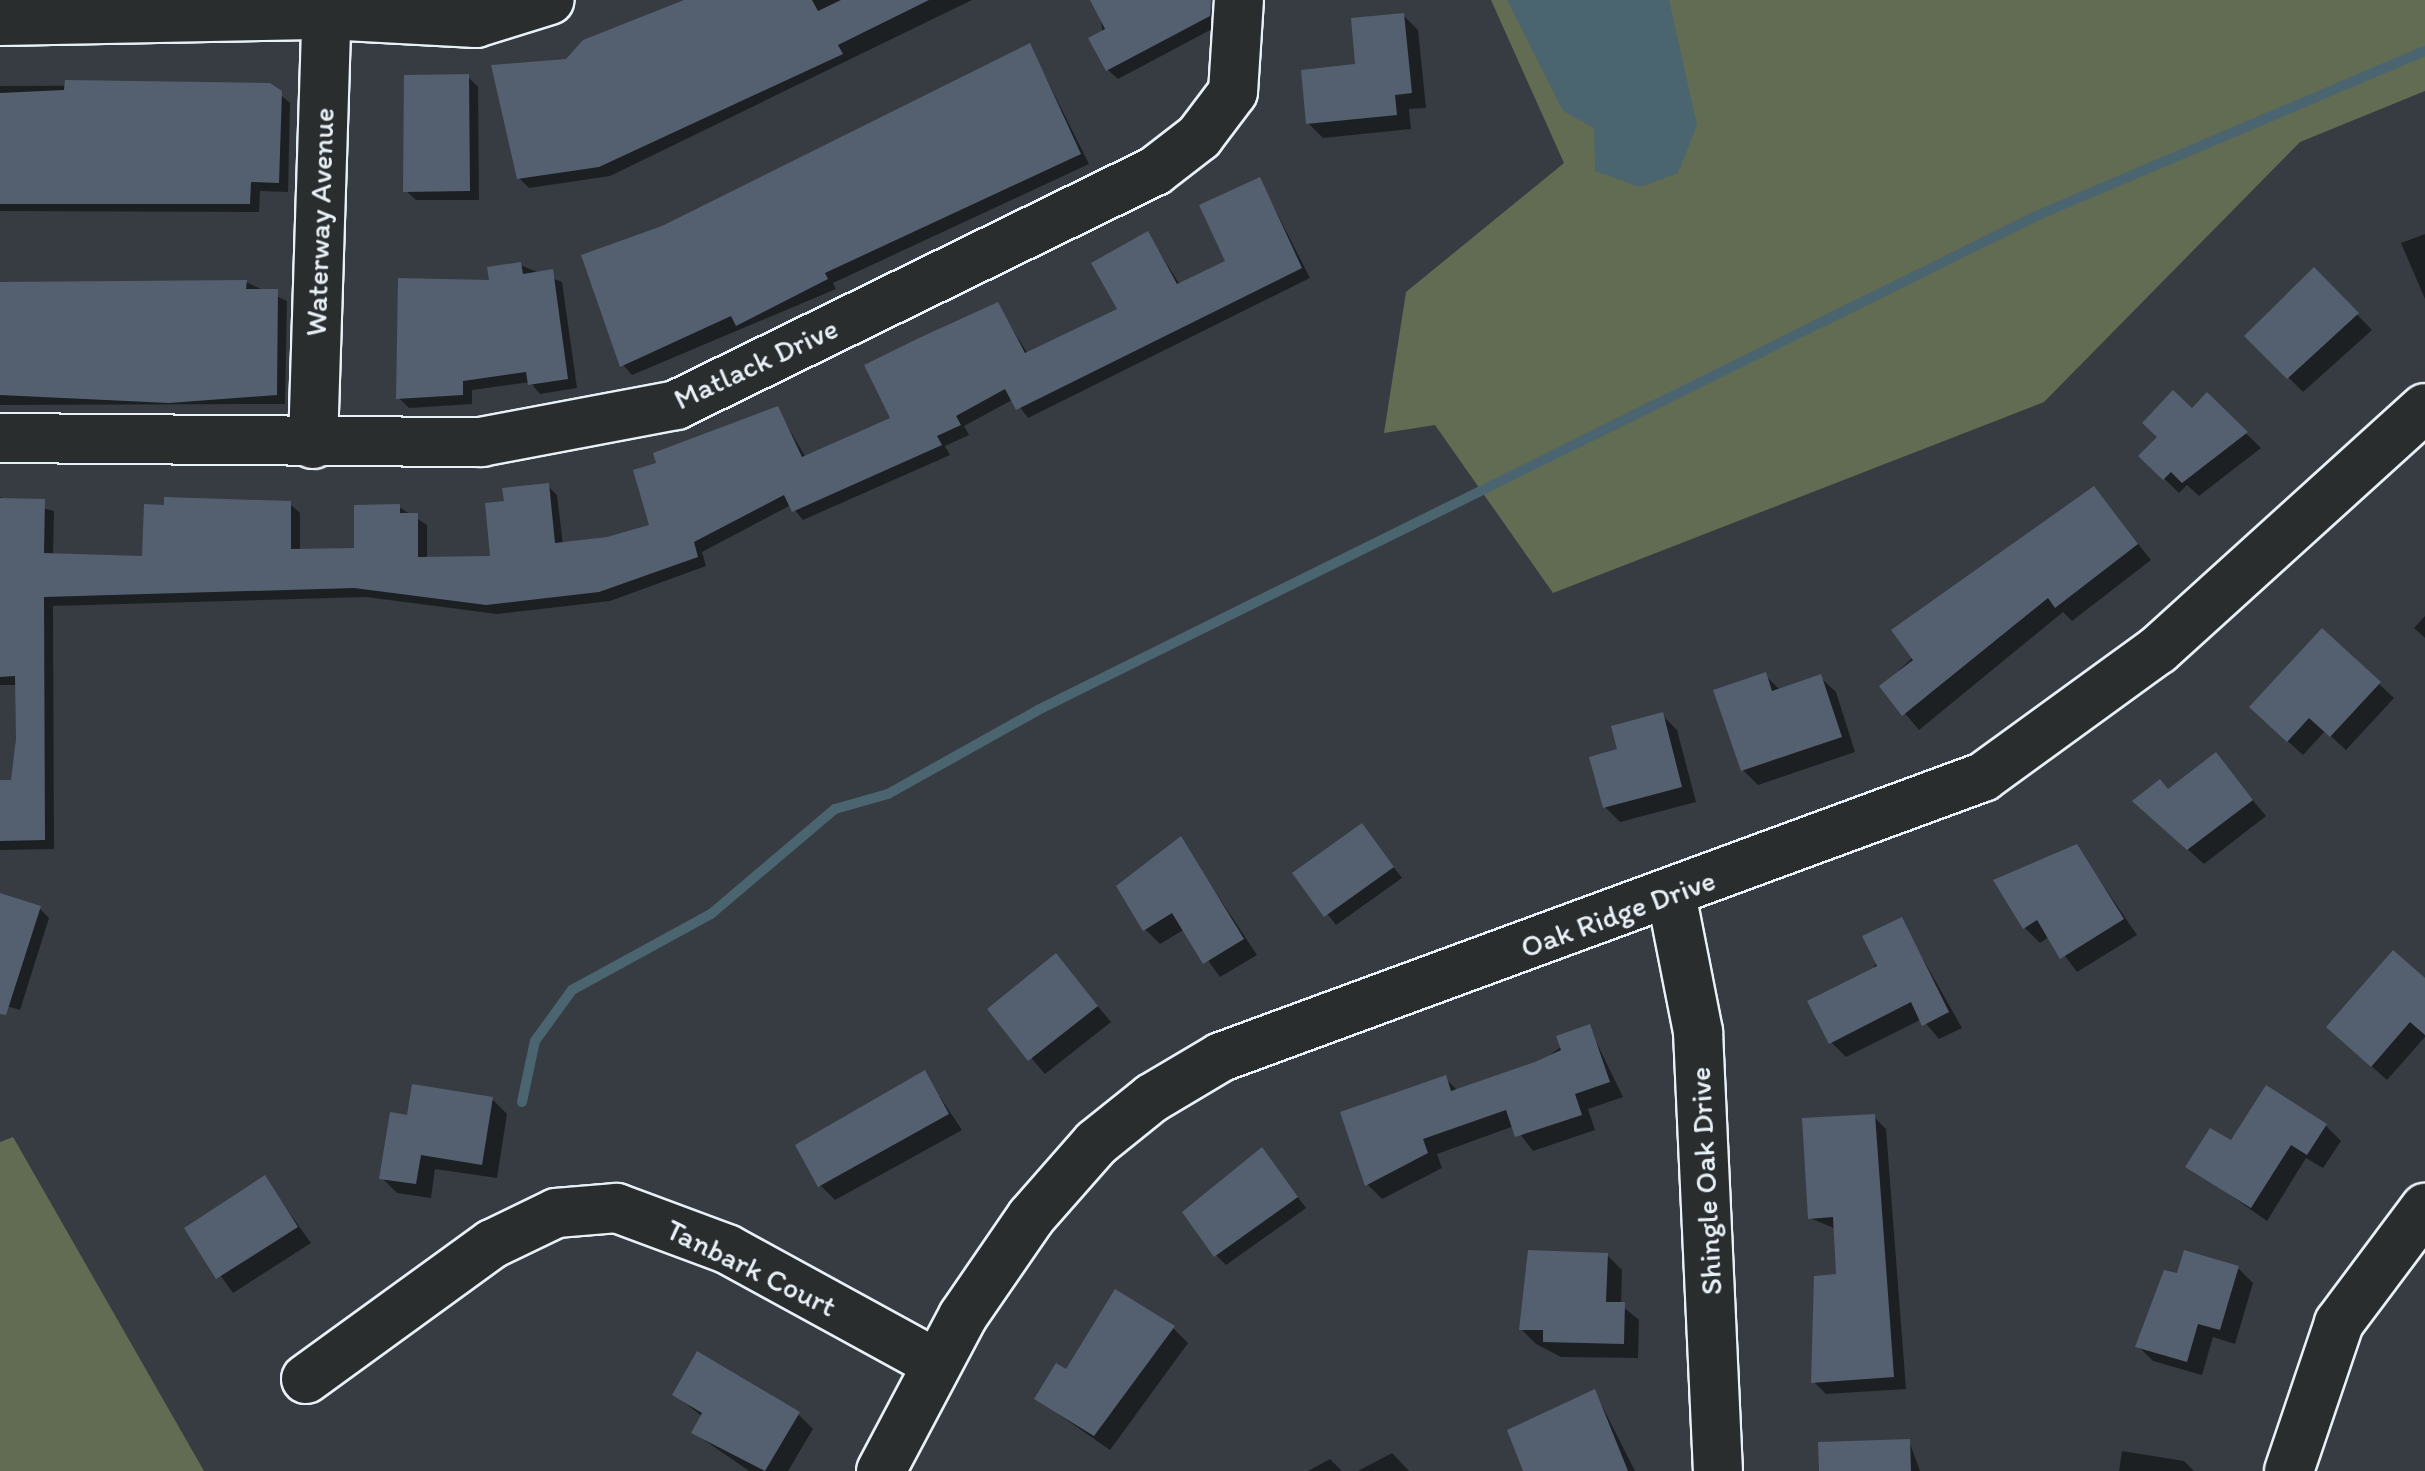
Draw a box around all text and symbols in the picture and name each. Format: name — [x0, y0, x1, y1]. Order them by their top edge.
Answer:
street label: Waterway Avenue — [298, 108, 342, 336]
street label: Matlack Drive — [668, 310, 844, 418]
street label: Oak Ridge Drive — [1515, 862, 1721, 966]
street label: Shingle Oak Drive — [1682, 1066, 1730, 1296]
street label: Tanbark Court — [660, 1211, 842, 1325]

